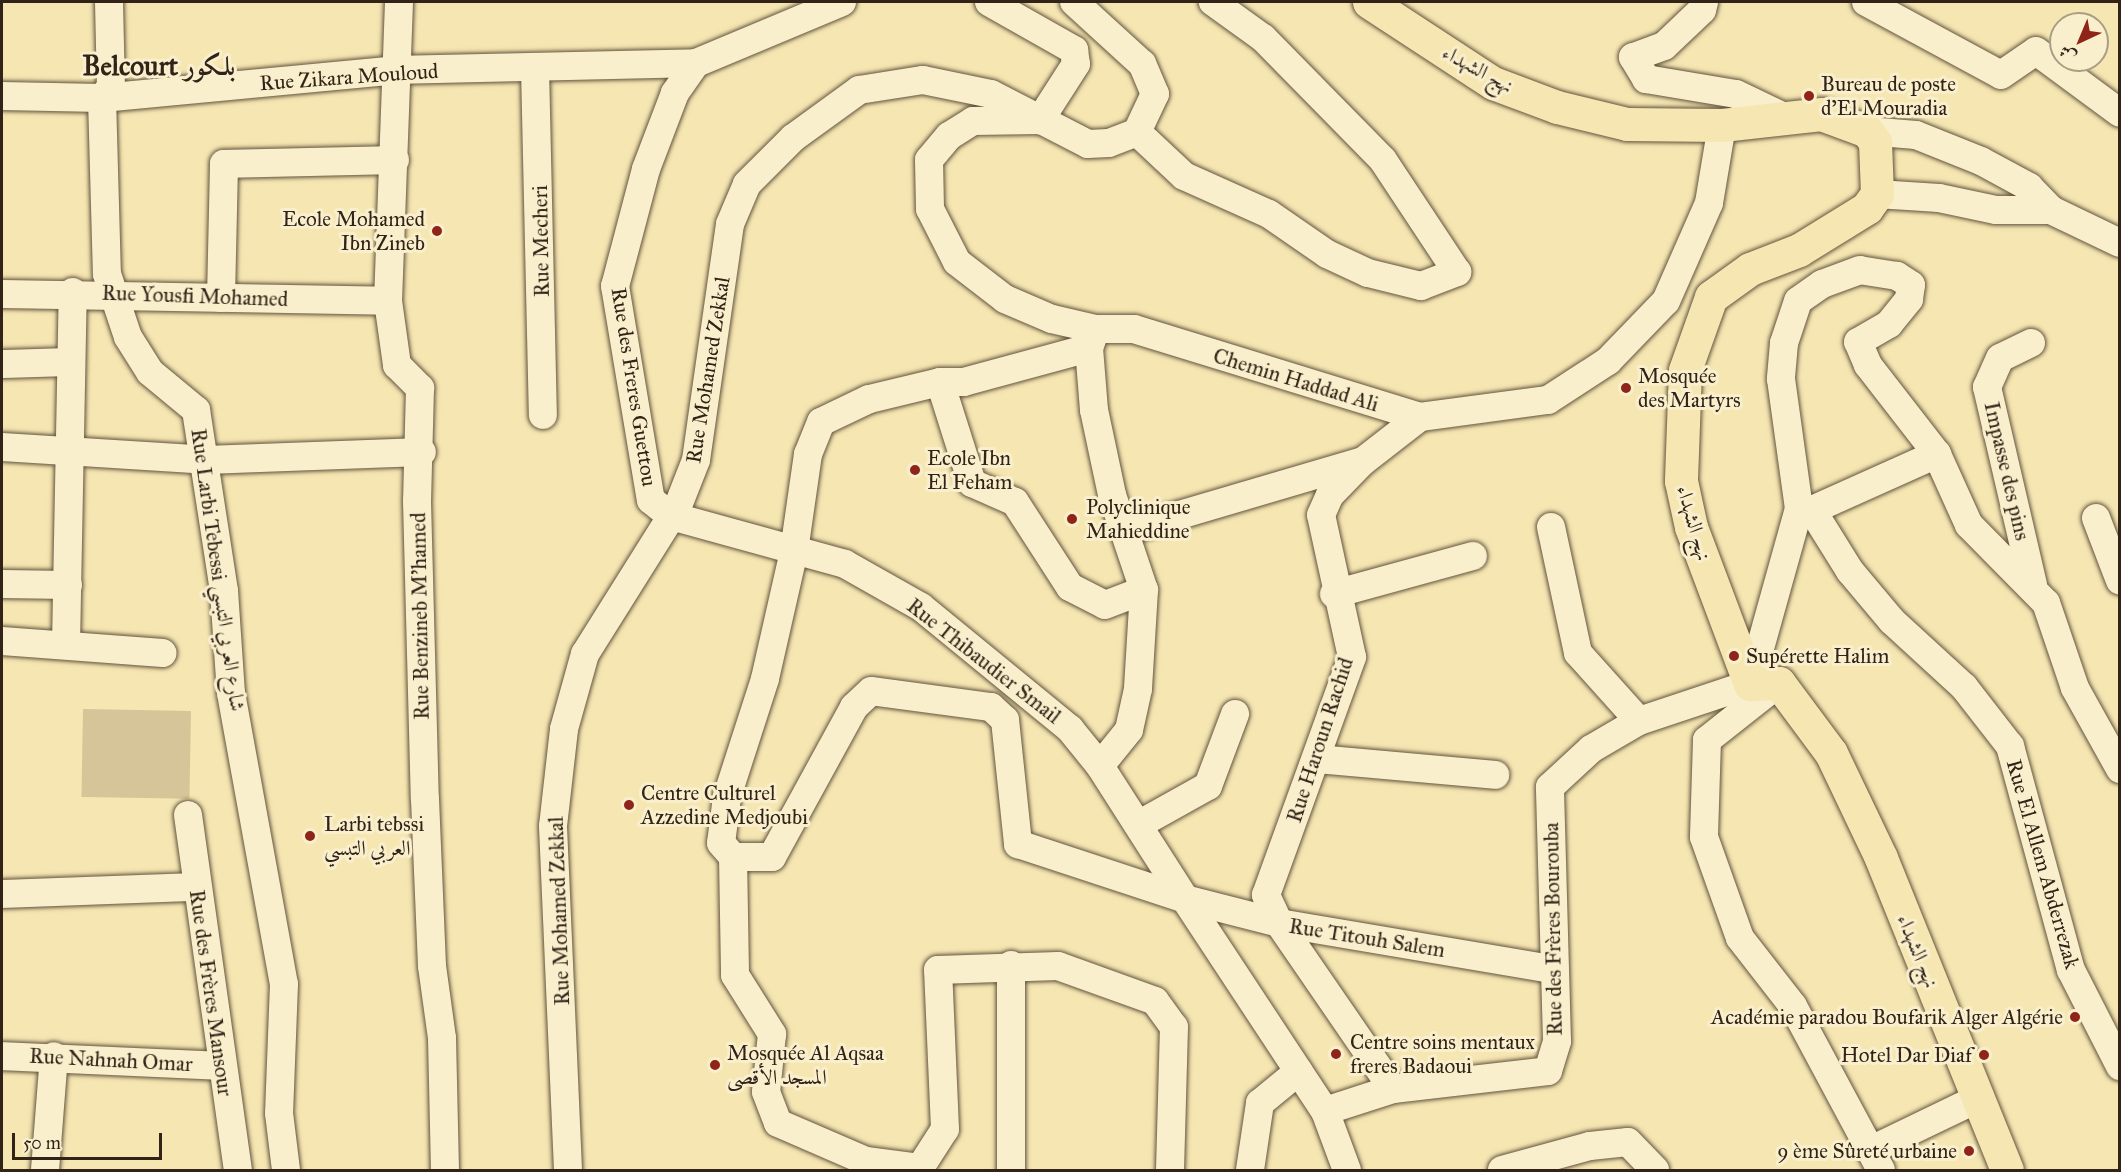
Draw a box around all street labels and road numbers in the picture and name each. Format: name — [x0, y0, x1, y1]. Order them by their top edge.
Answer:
street label: نهج الشهداء — [1438, 39, 1518, 99]
street label: Rue Zikara Mouloud — [259, 58, 439, 96]
street label: Rue Mecheri — [527, 185, 555, 297]
street label: Rue Mohamed Zekkal — [681, 275, 735, 465]
street label: Rue Yousfi Mohamed — [101, 280, 289, 312]
street label: Rue des Freres Guettou — [606, 286, 662, 488]
street label: Chemin Haddad Ali — [1210, 343, 1382, 417]
street label: Impasse des pins — [1979, 399, 2035, 543]
street label: Rue Larbi Tebessi شارع العربي التبسي — [186, 427, 250, 713]
street label: نهج الشهداء — [1671, 482, 1717, 564]
street label: Rue Benzineb M'hamed — [406, 512, 434, 720]
street label: Rue Thibaudier Smail — [902, 593, 1066, 729]
street label: Rue Haroun Rachid — [1281, 654, 1359, 826]
street label: Rue El Allem Abderrezak — [2001, 756, 2085, 972]
street label: Rue Mohamed Zekkal — [543, 816, 575, 1006]
street label: Rue des Frères Bourouba — [1539, 822, 1567, 1036]
street label: Rue des Frères Mansour — [184, 888, 238, 1098]
street label: نهج الشهداء — [1892, 910, 1944, 992]
street label: Rue Titouh Salem — [1287, 913, 1447, 963]
street label: Rue Nahnah Omar — [29, 1043, 193, 1077]

